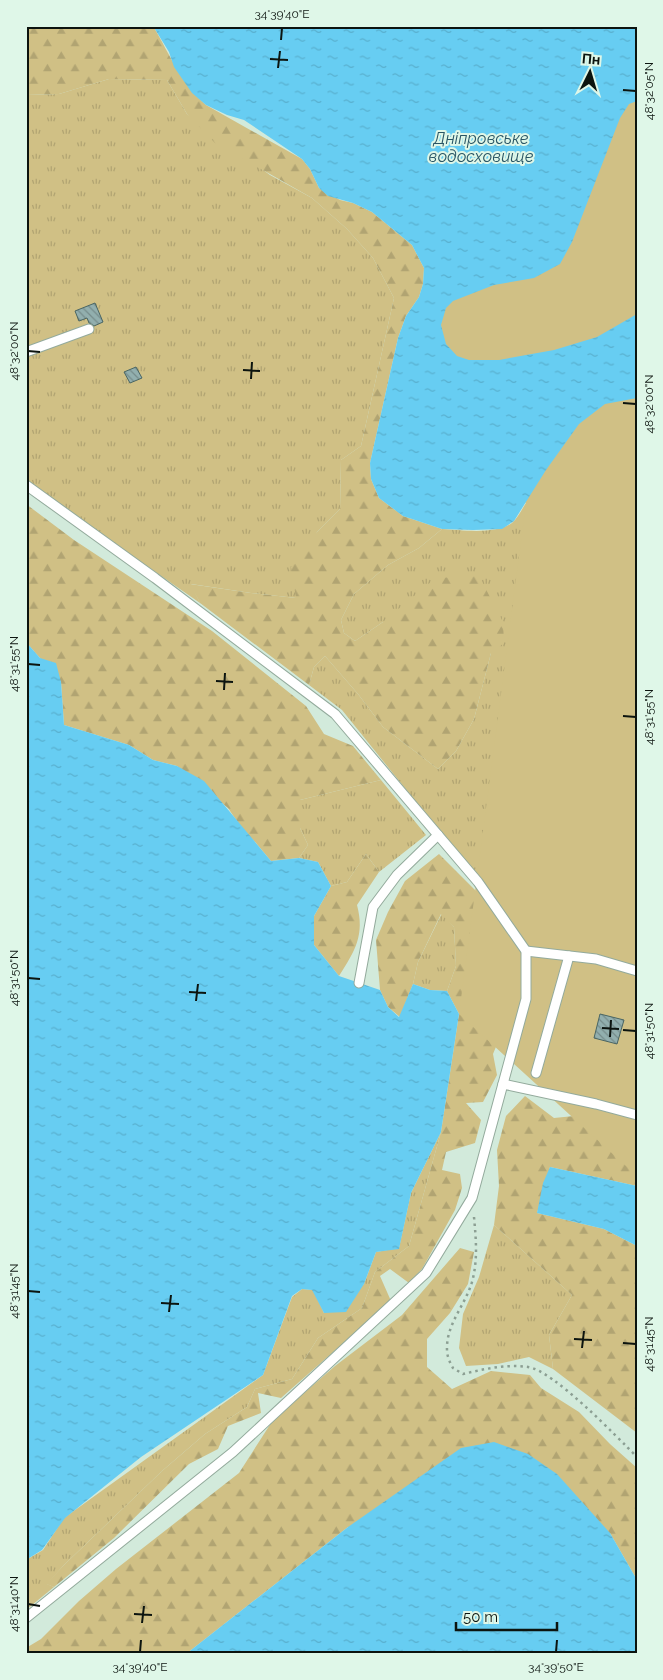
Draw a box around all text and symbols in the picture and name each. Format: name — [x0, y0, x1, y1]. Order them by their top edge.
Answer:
text: 34°39'40"E — [254, 7, 310, 21]
north arrow — [566, 48, 616, 98]
text: Пн — [581, 50, 601, 68]
text: 48°32'05"N — [642, 62, 656, 120]
water label: Дніпровське водосховище — [428, 129, 534, 166]
text: 48°32'00"N — [7, 321, 21, 381]
text: 48°32'00"N — [642, 374, 656, 434]
text: 48°31'55"N — [7, 636, 21, 692]
text: 48°31'55"N — [642, 689, 656, 745]
text: 48°31'50"N — [7, 950, 21, 1006]
text: 48°31'50"N — [642, 1003, 656, 1059]
text: 48°31'45"N — [7, 1263, 21, 1319]
text: 48°31'45"N — [642, 1316, 656, 1372]
text: 48°31'40"N — [7, 1576, 21, 1632]
scale bar — [456, 1600, 557, 1632]
text: 50 m — [463, 1608, 498, 1626]
text: 34°39'40"E — [112, 1660, 168, 1674]
text: 34°39'50"E — [528, 1660, 584, 1674]

